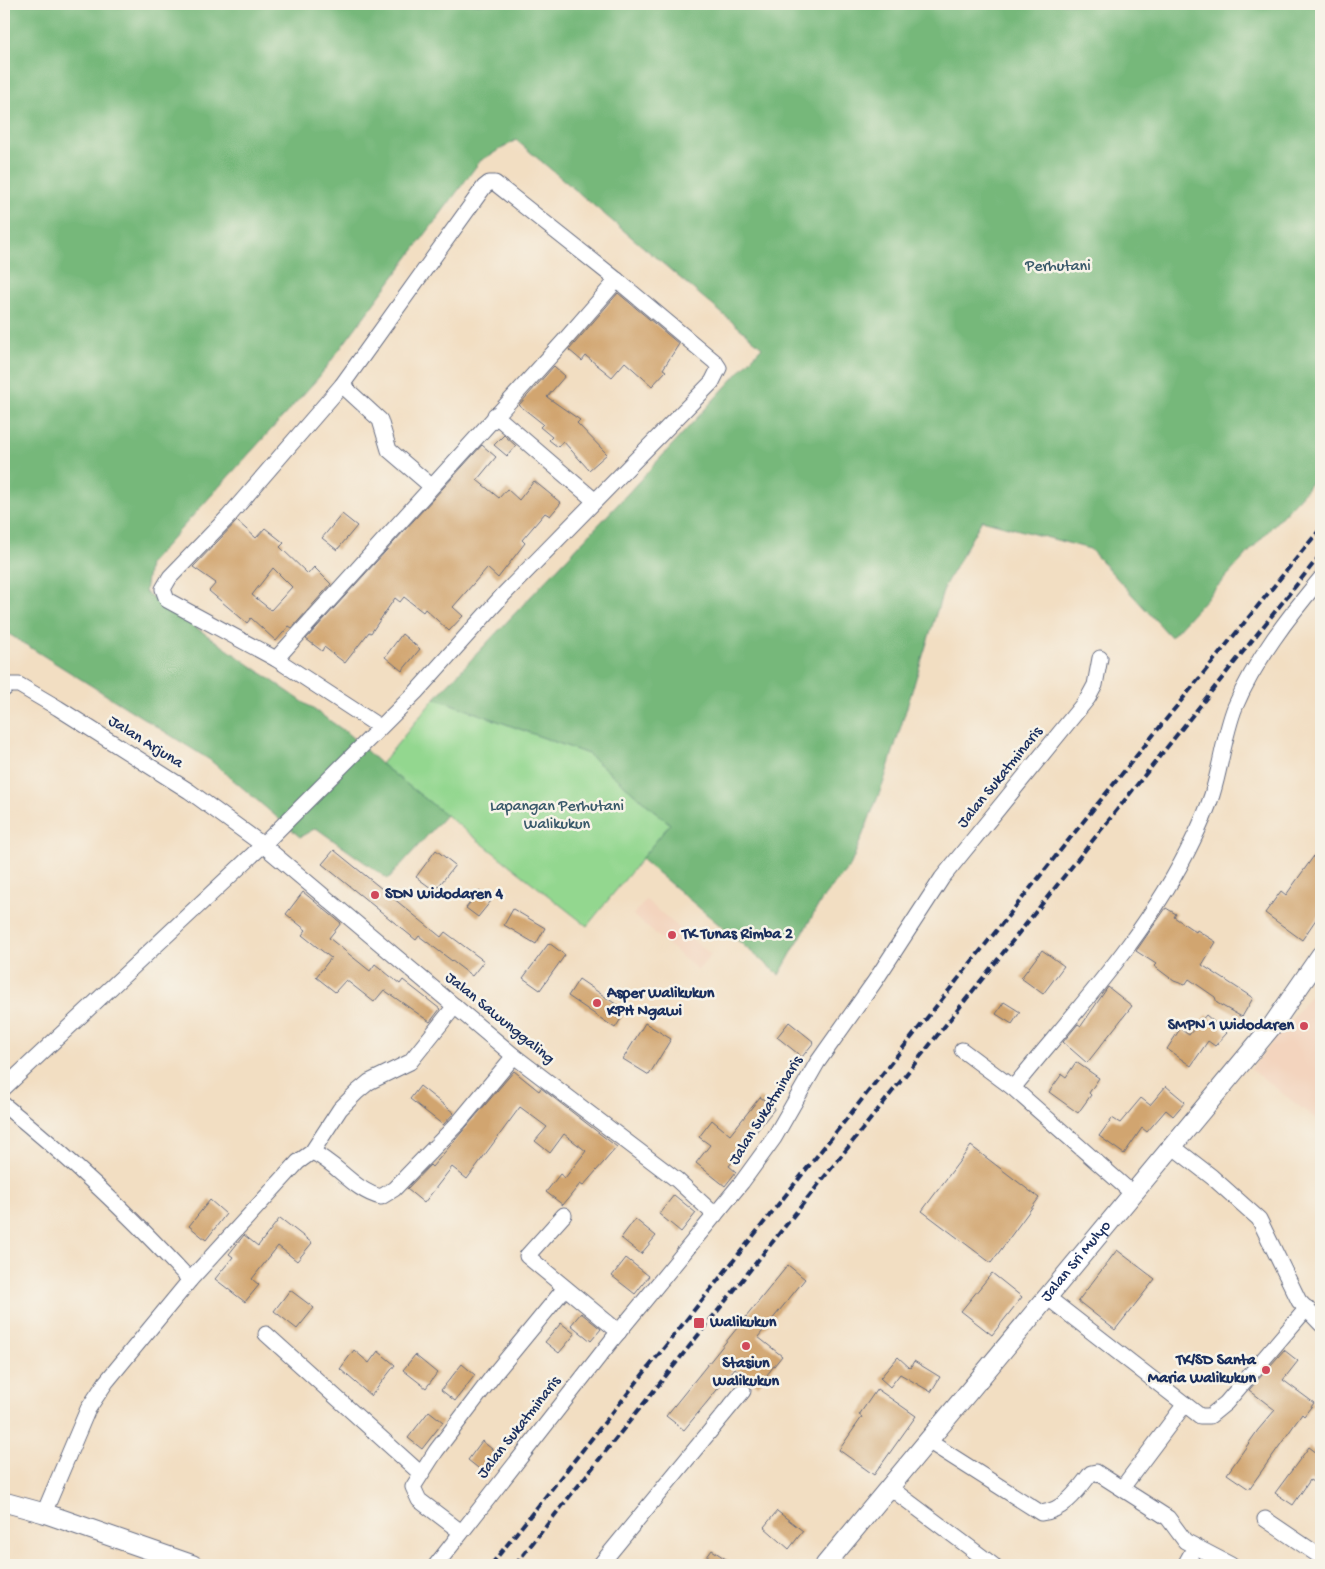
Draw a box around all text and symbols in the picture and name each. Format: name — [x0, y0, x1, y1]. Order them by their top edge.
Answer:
park label: Perhutani — [1024, 258, 1091, 277]
street label: Jalan Arjuna — [104, 712, 187, 774]
street label: Jalan Sukatminaris — [954, 723, 1048, 833]
park label: Lapangan Perhutani Walikukun — [490, 798, 624, 835]
place label: SDN Widodaren 4 — [385, 886, 503, 905]
marker: SDN Widodaren 4 — [369, 889, 381, 901]
place label: TK Tunas Rimba 2 — [680, 926, 793, 945]
marker: TK Tunas Rimba 2 — [666, 929, 678, 941]
street label: Jalan Sawunggaling — [440, 969, 558, 1069]
place label: Asper Walikukun KPH Ngawi — [606, 985, 715, 1022]
marker: Asper Walikukun KPH Ngawi — [591, 997, 603, 1009]
place label: SMPN 1 Widodaren — [1168, 1017, 1294, 1036]
marker: SMPN 1 Widodaren — [1298, 1020, 1310, 1032]
street label: Jalan Sukatminaris — [726, 1052, 809, 1169]
street label: Jalan Sri Mulyo — [1037, 1217, 1116, 1306]
place label: Walikukun — [709, 1314, 777, 1333]
marker: Walikukun — [692, 1316, 706, 1330]
marker: Stasiun Walikukun — [740, 1340, 752, 1352]
place label: TK/SD Santa Maria Walikukun — [1148, 1352, 1257, 1389]
place label: Stasiun Walikukun — [712, 1355, 780, 1392]
marker: TK/SD Santa Maria Walikukun — [1260, 1364, 1272, 1376]
street label: Jalan Sukatminaris — [474, 1372, 567, 1483]

